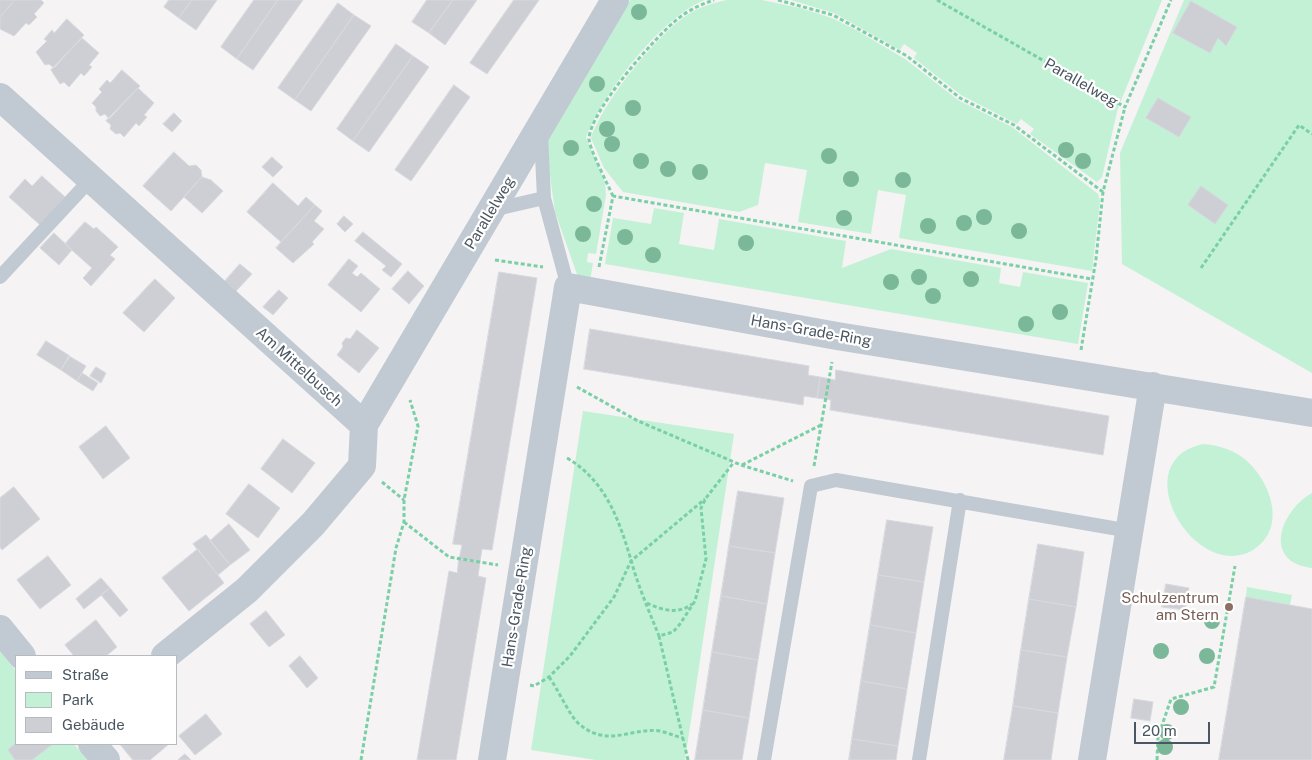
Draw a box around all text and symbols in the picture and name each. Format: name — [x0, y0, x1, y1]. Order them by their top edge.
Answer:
street label: Parallelweg — [1041, 55, 1121, 111]
street label: Parallelweg — [461, 173, 519, 253]
street label: Hans-Grade-Ring — [749, 312, 873, 350]
street label: Am Mittelbusch — [252, 324, 346, 410]
street label: Hans-Grade-Ring — [499, 545, 535, 669]
place label: Schulzentrum am Stern — [1121, 589, 1219, 624]
marker: Schulzentrum am Stern — [1223, 601, 1235, 613]
legend — [15, 655, 178, 745]
text: Straße — [62, 666, 109, 683]
text: Park — [62, 691, 94, 708]
scale bar — [1137, 712, 1213, 744]
text: Gebäude — [62, 716, 125, 733]
text: 20 m — [1142, 722, 1177, 739]

